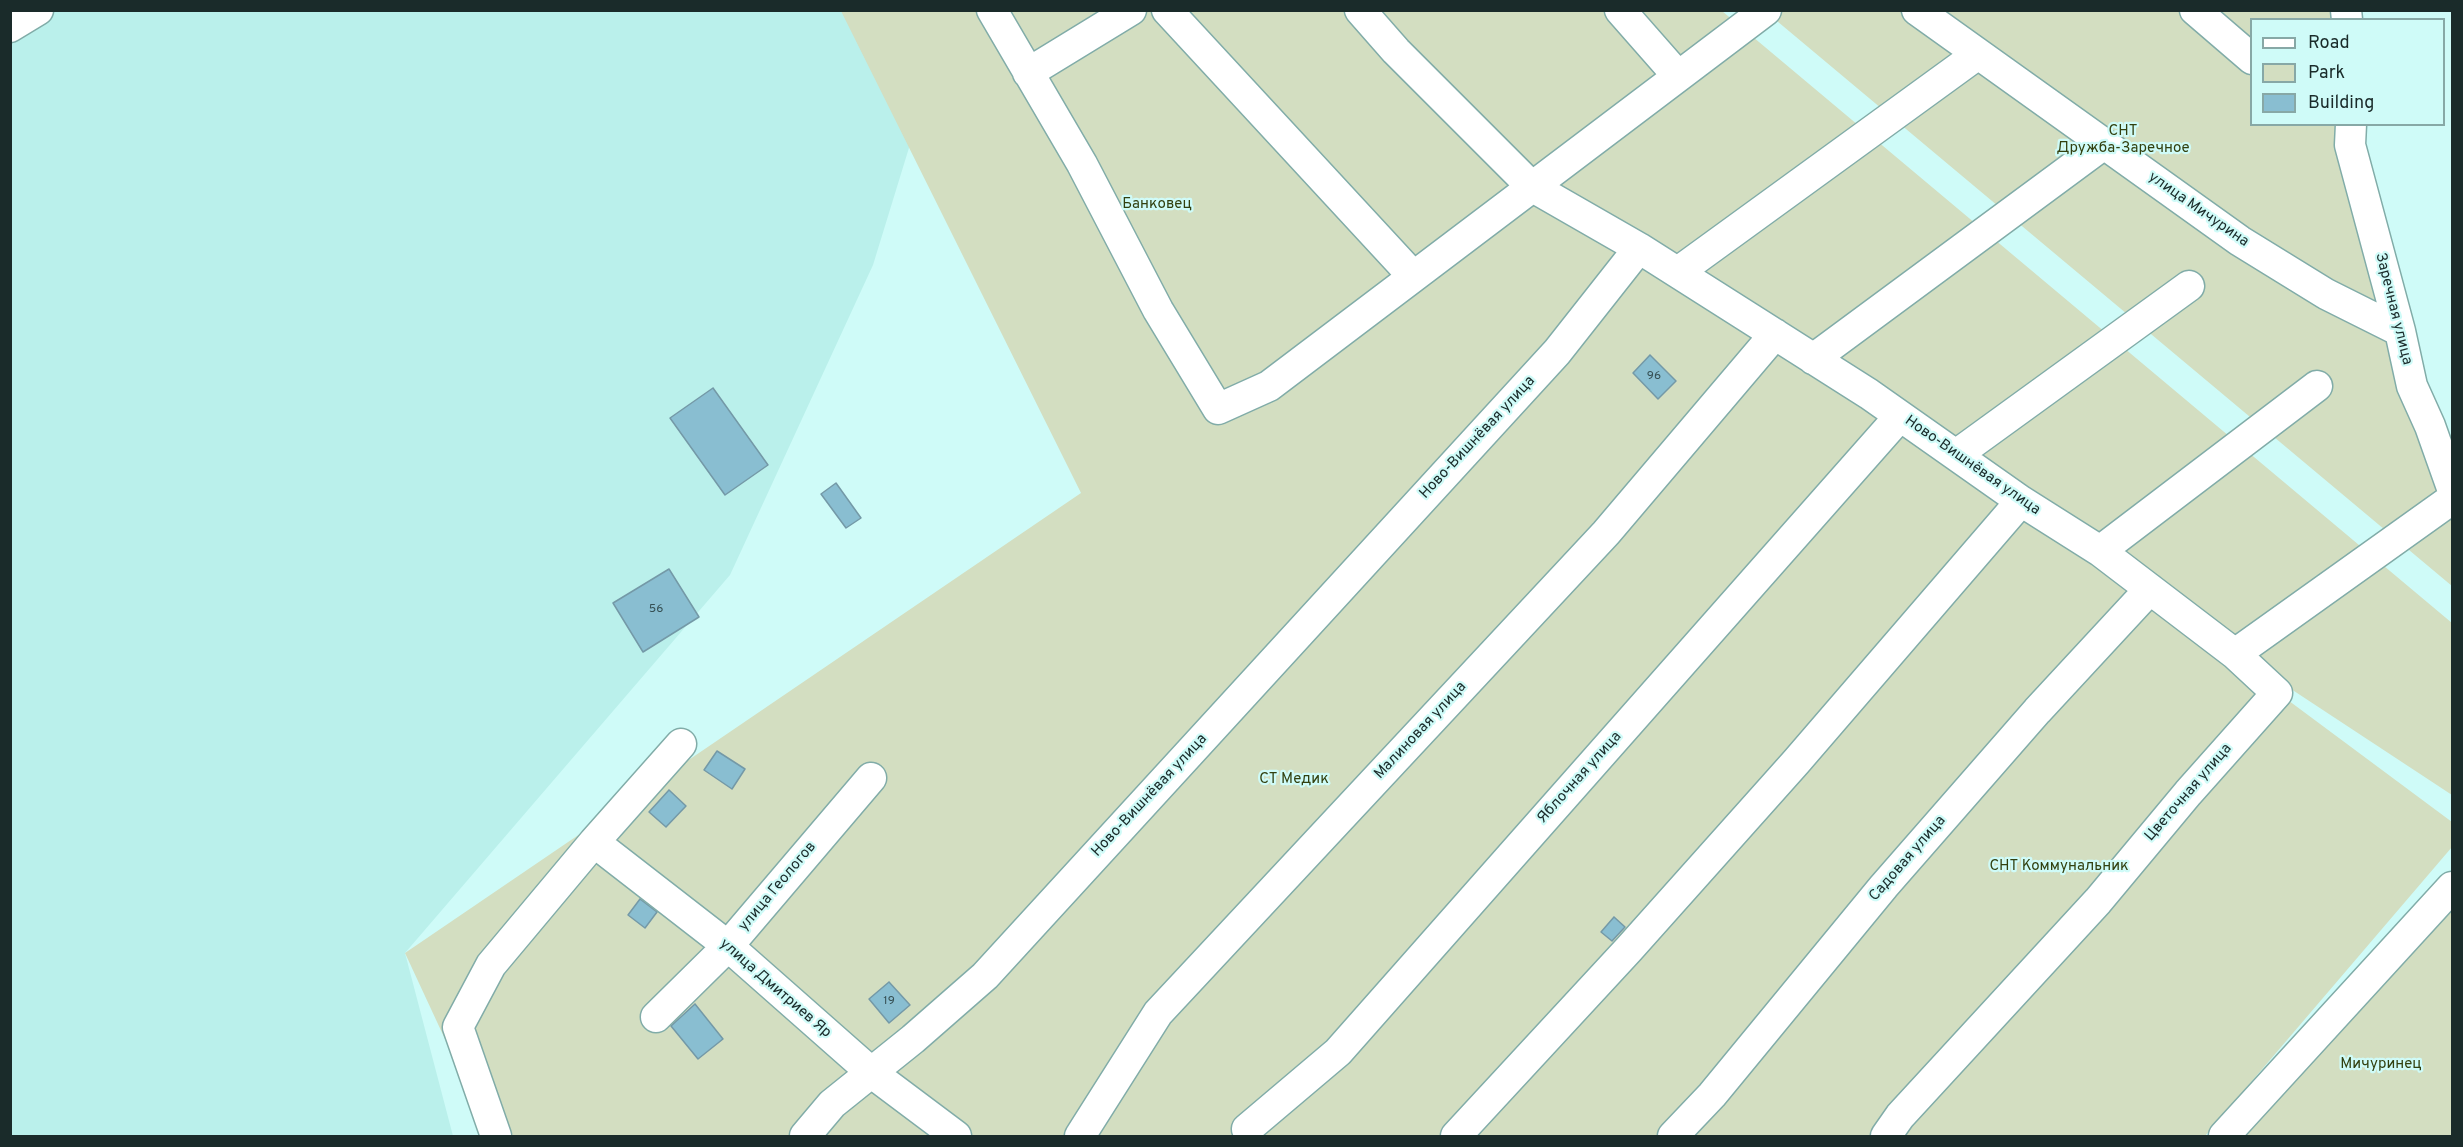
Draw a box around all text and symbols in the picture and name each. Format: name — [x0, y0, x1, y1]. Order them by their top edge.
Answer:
legend — [2250, 18, 2445, 126]
text: Road — [2308, 32, 2350, 55]
text: Park — [2308, 62, 2345, 85]
text: Building — [2308, 92, 2374, 115]
park label: СНТ Дружба-Заречное — [2057, 123, 2189, 158]
street label: улица Мичурина — [2144, 169, 2252, 251]
park label: Банковец — [1122, 196, 1192, 214]
street label: Заречная улица — [2370, 251, 2416, 367]
house number: 96 — [1647, 370, 1661, 384]
street label: Ново-Вишнёвая улица — [1416, 373, 1540, 503]
street label: Ново-Вишнёвая улица — [1901, 412, 2043, 520]
house number: 56 — [649, 603, 663, 617]
street label: Малиновая улица — [1371, 679, 1471, 783]
street label: Яблочная улица — [1534, 728, 1626, 828]
street label: Ново-Вишнёвая улица — [1088, 731, 1212, 861]
street label: Цветочная улица — [2142, 740, 2236, 846]
park label: СТ Медик — [1259, 771, 1329, 789]
street label: Садовая улица — [1866, 812, 1950, 906]
street label: улица Геологов — [735, 839, 821, 935]
park label: СНТ Коммунальник — [1989, 858, 2129, 876]
street label: улица Дмитриев Яр — [715, 936, 835, 1042]
house number: 19 — [883, 995, 895, 1009]
park label: Мичуринец — [2340, 1056, 2422, 1074]

